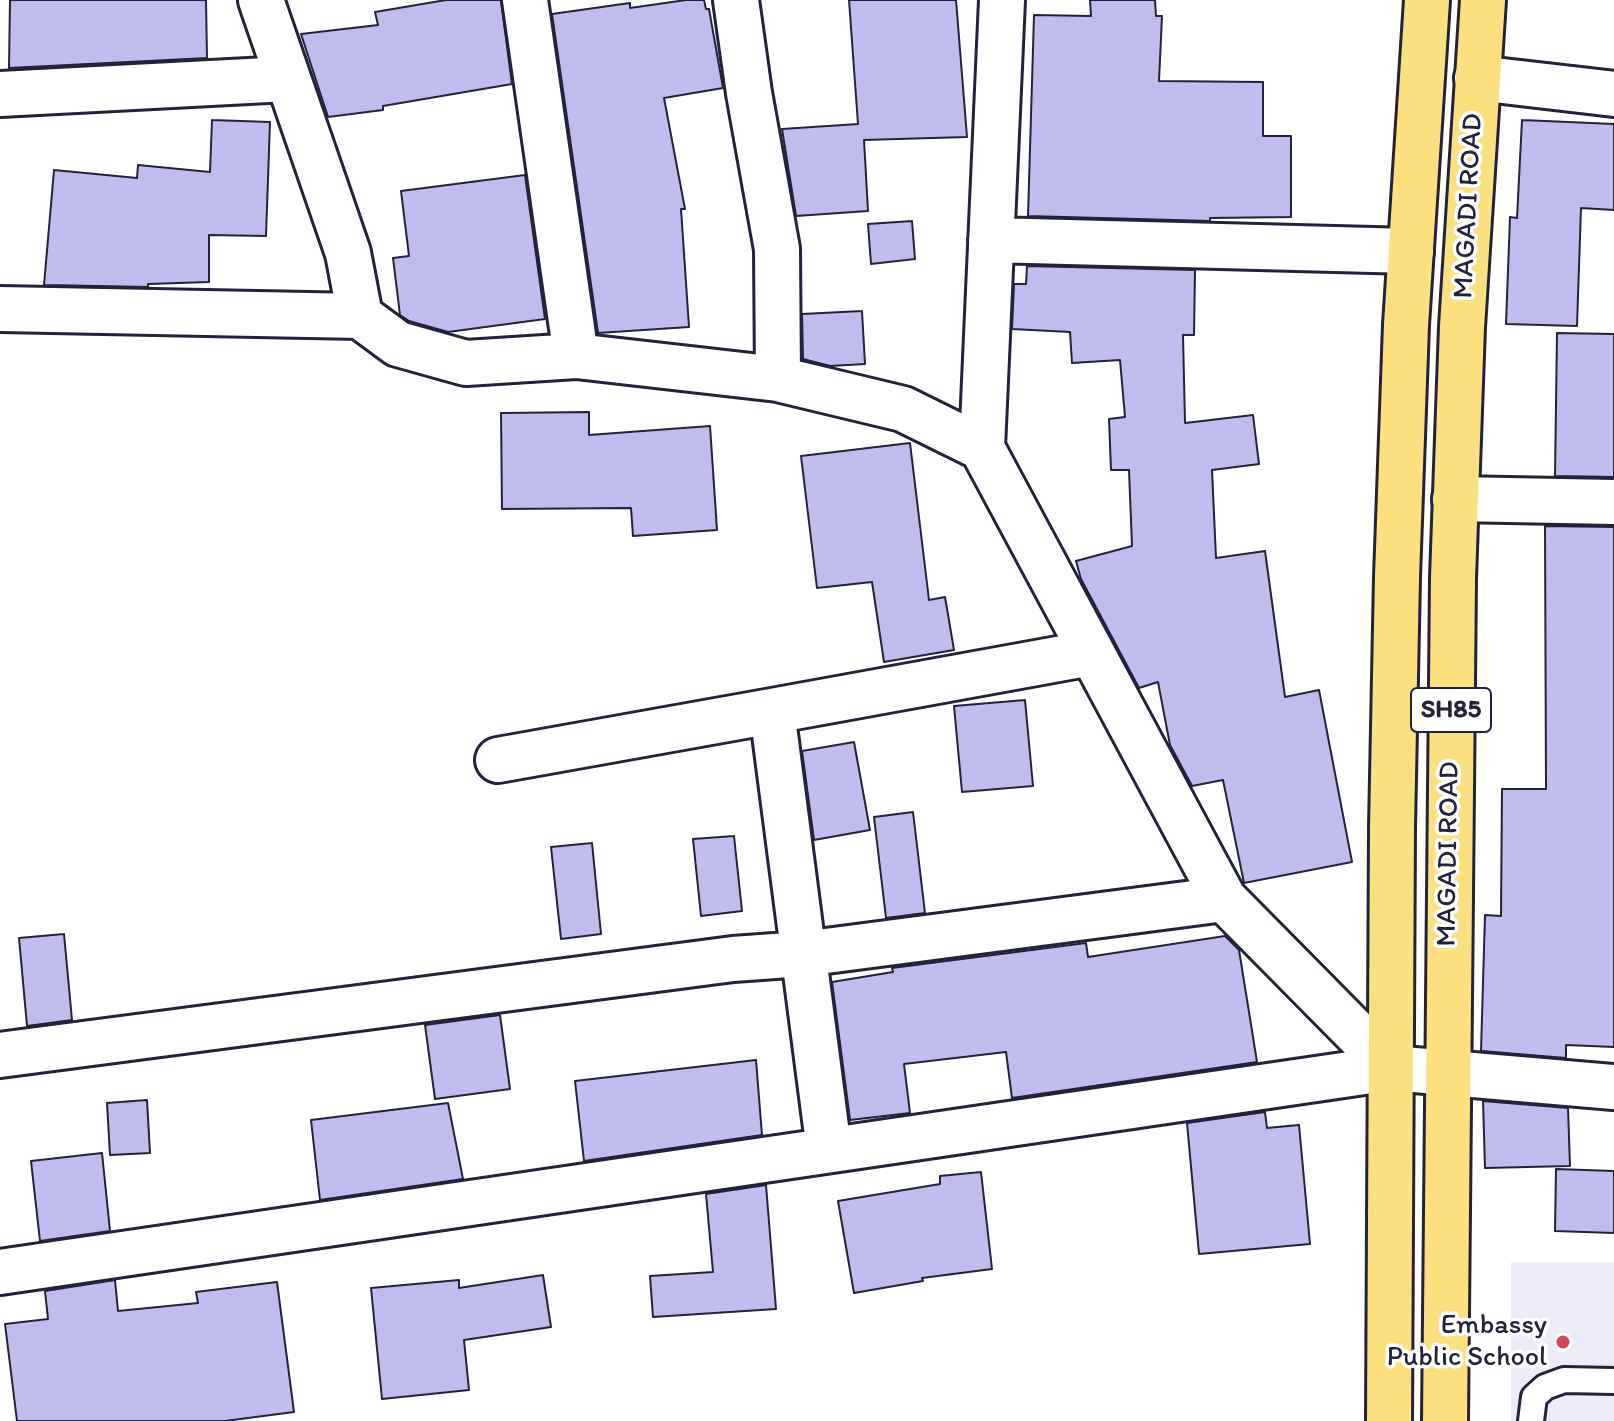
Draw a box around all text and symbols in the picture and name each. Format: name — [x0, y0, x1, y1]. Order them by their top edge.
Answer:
street label: MAGADI ROAD — [1447, 113, 1491, 299]
road number: SH85 — [1411, 688, 1491, 732]
street label: MAGADI ROAD — [1431, 761, 1467, 947]
place label: Embassy Public School — [1387, 1309, 1547, 1375]
marker: Embassy Public School — [1554, 1333, 1572, 1351]

